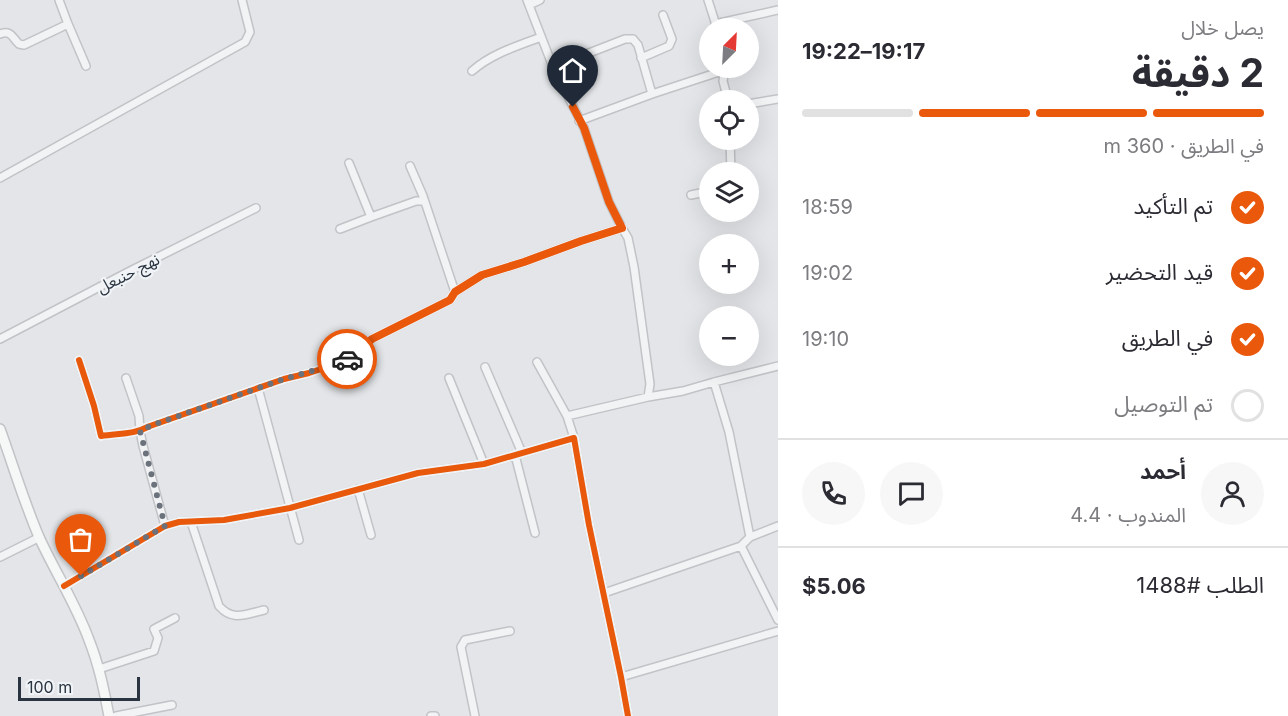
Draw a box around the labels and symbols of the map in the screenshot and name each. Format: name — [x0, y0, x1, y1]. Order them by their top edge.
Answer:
north arrow — [699, 18, 759, 78]
pin — [547, 45, 598, 107]
street label: نهج حنبعل — [93, 249, 164, 300]
courier — [317, 329, 377, 389]
pin — [55, 514, 106, 576]
scale bar — [18, 674, 140, 702]

